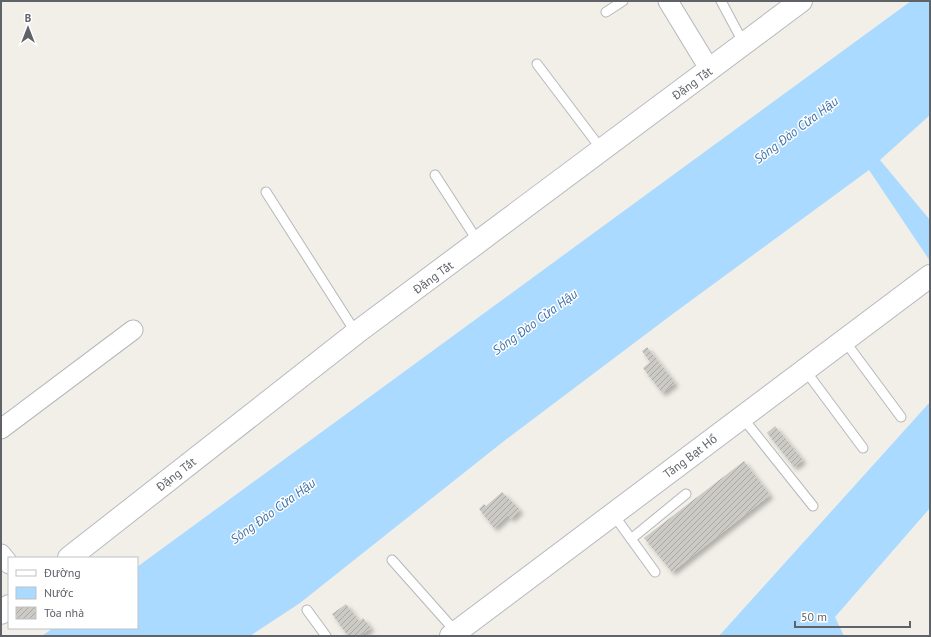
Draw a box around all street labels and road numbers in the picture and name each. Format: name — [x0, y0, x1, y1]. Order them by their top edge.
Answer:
street label: Đặng Tất — [668, 63, 715, 103]
street label: Đặng Tất — [409, 257, 456, 297]
street label: Tăng Bạt Hổ — [660, 431, 720, 481]
street label: Đặng Tất — [152, 454, 199, 495]

